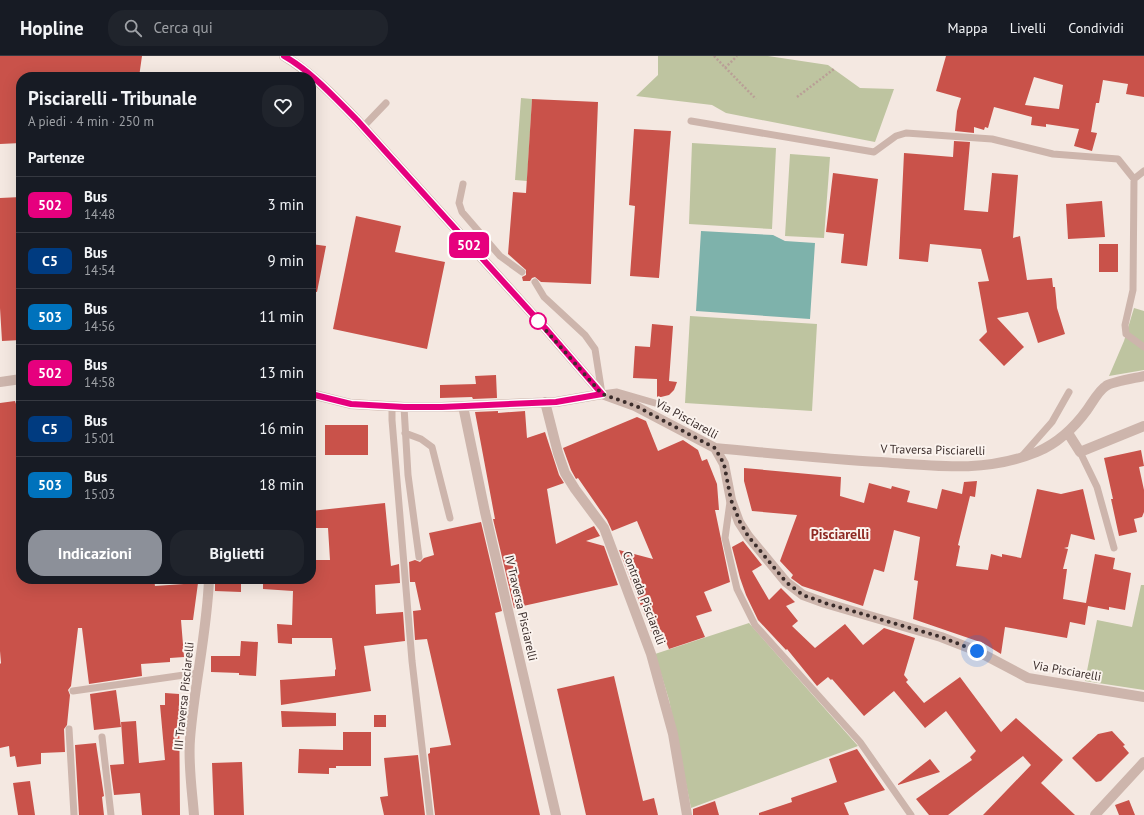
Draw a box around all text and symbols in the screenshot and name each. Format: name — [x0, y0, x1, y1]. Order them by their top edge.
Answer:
search box — [108, 10, 388, 46]
text: Hopline — [20, 16, 84, 40]
icon: search — [122, 17, 144, 39]
text: Cerca qui — [154, 18, 213, 37]
text: Mappa — [948, 19, 988, 37]
text: Livelli — [1010, 19, 1046, 37]
text: Condividi — [1068, 19, 1124, 37]
button: heart — [262, 85, 304, 127]
text: Pisciarelli - Tribunale — [28, 86, 197, 110]
text: A piedi · 4 min · 250 m — [28, 113, 154, 130]
text: Partenze — [28, 148, 85, 167]
text: Bus — [84, 187, 107, 206]
text: 3 min — [267, 195, 304, 214]
text: 502 — [38, 196, 62, 214]
text: 14:48 — [84, 206, 115, 223]
line badge: 502 — [446, 232, 492, 258]
text: 502 — [457, 236, 481, 254]
text: Bus — [84, 243, 107, 262]
text: 9 min — [267, 251, 304, 270]
text: C5 — [42, 252, 58, 270]
text: 14:54 — [84, 262, 115, 279]
text: Bus — [84, 299, 107, 318]
text: 11 min — [259, 307, 304, 326]
text: 503 — [38, 308, 62, 326]
unlabelled marker — [529, 312, 547, 330]
text: 14:56 — [84, 318, 115, 335]
text: Bus — [84, 355, 107, 374]
text: 13 min — [259, 363, 304, 382]
text: 502 — [38, 364, 62, 382]
text: 14:58 — [84, 374, 115, 391]
street label: Via Pisciarelli — [652, 395, 721, 442]
text: Bus — [84, 411, 107, 430]
text: 16 min — [259, 419, 304, 438]
text: C5 — [42, 420, 58, 438]
text: 15:01 — [84, 430, 115, 447]
street label: V Traversa Pisciarelli — [880, 441, 985, 458]
text: Bus — [84, 467, 107, 486]
text: 18 min — [259, 475, 304, 494]
text: 503 — [38, 476, 62, 494]
text: 15:03 — [84, 486, 115, 503]
district label: Pisciarelli — [811, 525, 869, 543]
button: Indicazioni — [28, 530, 162, 576]
button: Biglietti — [170, 530, 304, 576]
street label: Contrada Pisciarelli — [620, 549, 669, 647]
street label: IV Traversa Pisciarelli — [502, 553, 541, 662]
street label: III Traversa Pisciarelli — [170, 641, 197, 751]
your location — [967, 641, 987, 661]
street label: Via Pisciarelli — [1031, 657, 1102, 684]

